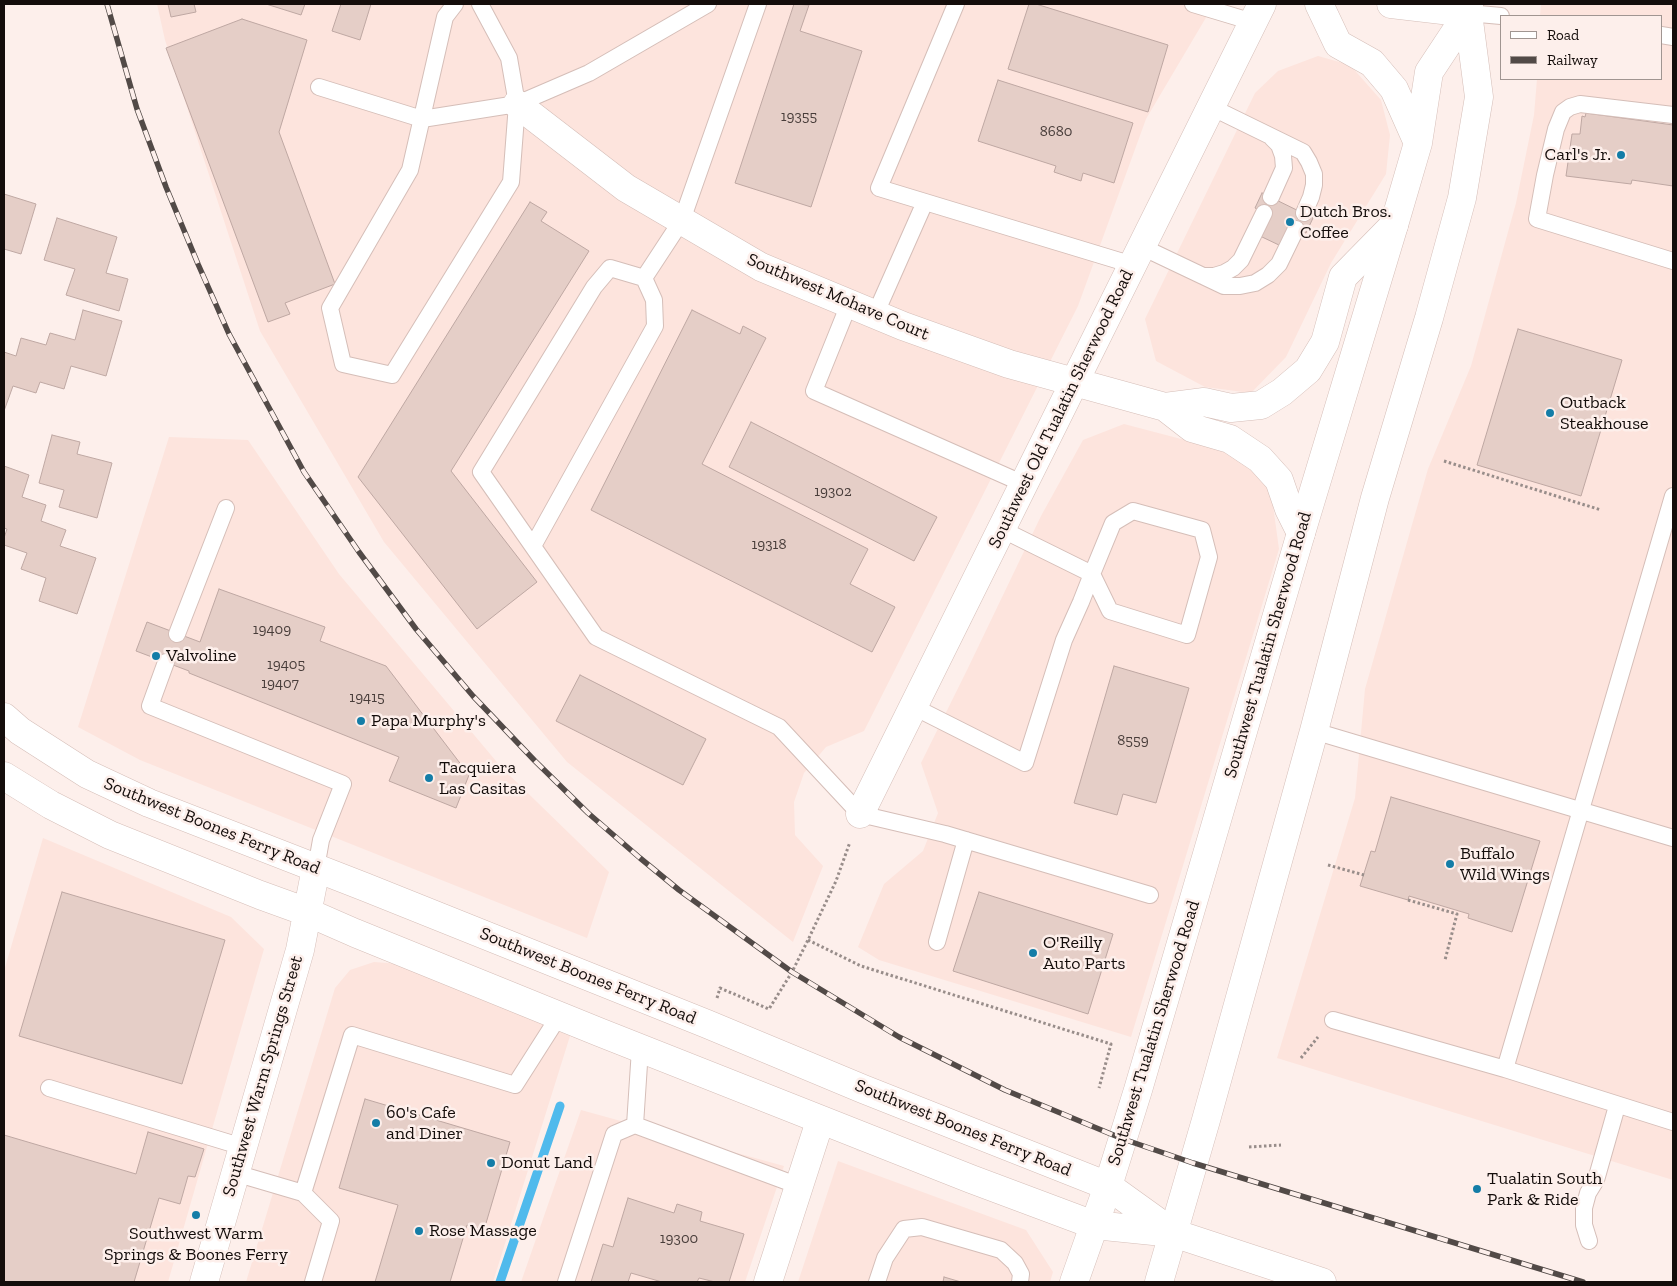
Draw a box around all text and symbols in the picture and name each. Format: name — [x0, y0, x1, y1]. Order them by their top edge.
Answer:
legend — [1500, 15, 1662, 80]
text: Road — [1547, 26, 1579, 44]
text: Railway — [1547, 51, 1598, 69]
house number: 19355 — [781, 108, 817, 126]
house number: 8680 — [1040, 123, 1072, 141]
place label: Carl's Jr. — [1545, 144, 1611, 166]
marker: Carl's Jr. — [1615, 149, 1627, 161]
place label: Dutch Bros. Coffee — [1300, 201, 1391, 243]
marker: Dutch Bros. Coffee — [1284, 216, 1296, 228]
street label: Southwest Mohave Court — [744, 249, 932, 345]
street label: Southwest Old Tualatin Sherwood Road — [984, 266, 1138, 552]
place label: Outback Steakhouse — [1560, 392, 1649, 434]
marker: Outback Steakhouse — [1544, 407, 1556, 419]
house number: 19302 — [814, 483, 852, 501]
street label: Southwest Tualatin Sherwood Road — [1220, 509, 1316, 781]
house number: 19318 — [752, 536, 786, 554]
house number: 19409 — [253, 621, 291, 639]
place label: Valvoline — [166, 645, 236, 667]
marker: Valvoline — [150, 650, 162, 662]
house number: 19405 — [267, 656, 305, 674]
house number: 19407 — [261, 675, 299, 693]
house number: 19415 — [349, 689, 385, 707]
place label: Papa Murphy's — [371, 710, 486, 732]
marker: Papa Murphy's — [355, 715, 367, 727]
house number: 8559 — [1117, 732, 1149, 750]
place label: Tacquiera Las Casitas — [439, 757, 526, 800]
marker: Tacquiera Las Casitas — [423, 772, 435, 784]
street label: Southwest Boones Ferry Road — [101, 773, 323, 879]
place label: Buffalo Wild Wings — [1460, 843, 1550, 886]
marker: Buffalo Wild Wings — [1444, 858, 1456, 870]
street label: Southwest Tualatin Sherwood Road — [1103, 898, 1205, 1168]
street label: Southwest Boones Ferry Road — [477, 923, 699, 1029]
place label: O'Reilly Auto Parts — [1043, 932, 1125, 974]
marker: O'Reilly Auto Parts — [1027, 947, 1039, 959]
street label: Southwest Warm Springs Street — [218, 953, 308, 1199]
street label: Southwest Boones Ferry Road — [852, 1075, 1074, 1181]
place label: 60's Cafe and Diner — [386, 1102, 463, 1144]
marker: 60's Cafe and Diner — [370, 1117, 382, 1129]
place label: Donut Land — [501, 1152, 593, 1174]
marker: Donut Land — [485, 1157, 497, 1169]
place label: Tualatin South Park & Ride — [1487, 1168, 1602, 1210]
marker: Tualatin South Park & Ride — [1471, 1183, 1483, 1195]
marker: Southwest Warm Springs & Boones Ferry — [190, 1209, 202, 1221]
place label: Rose Massage — [429, 1220, 537, 1242]
place label: Southwest Warm Springs & Boones Ferry — [104, 1223, 288, 1266]
marker: Rose Massage — [413, 1225, 425, 1237]
house number: 19300 — [660, 1230, 698, 1248]

